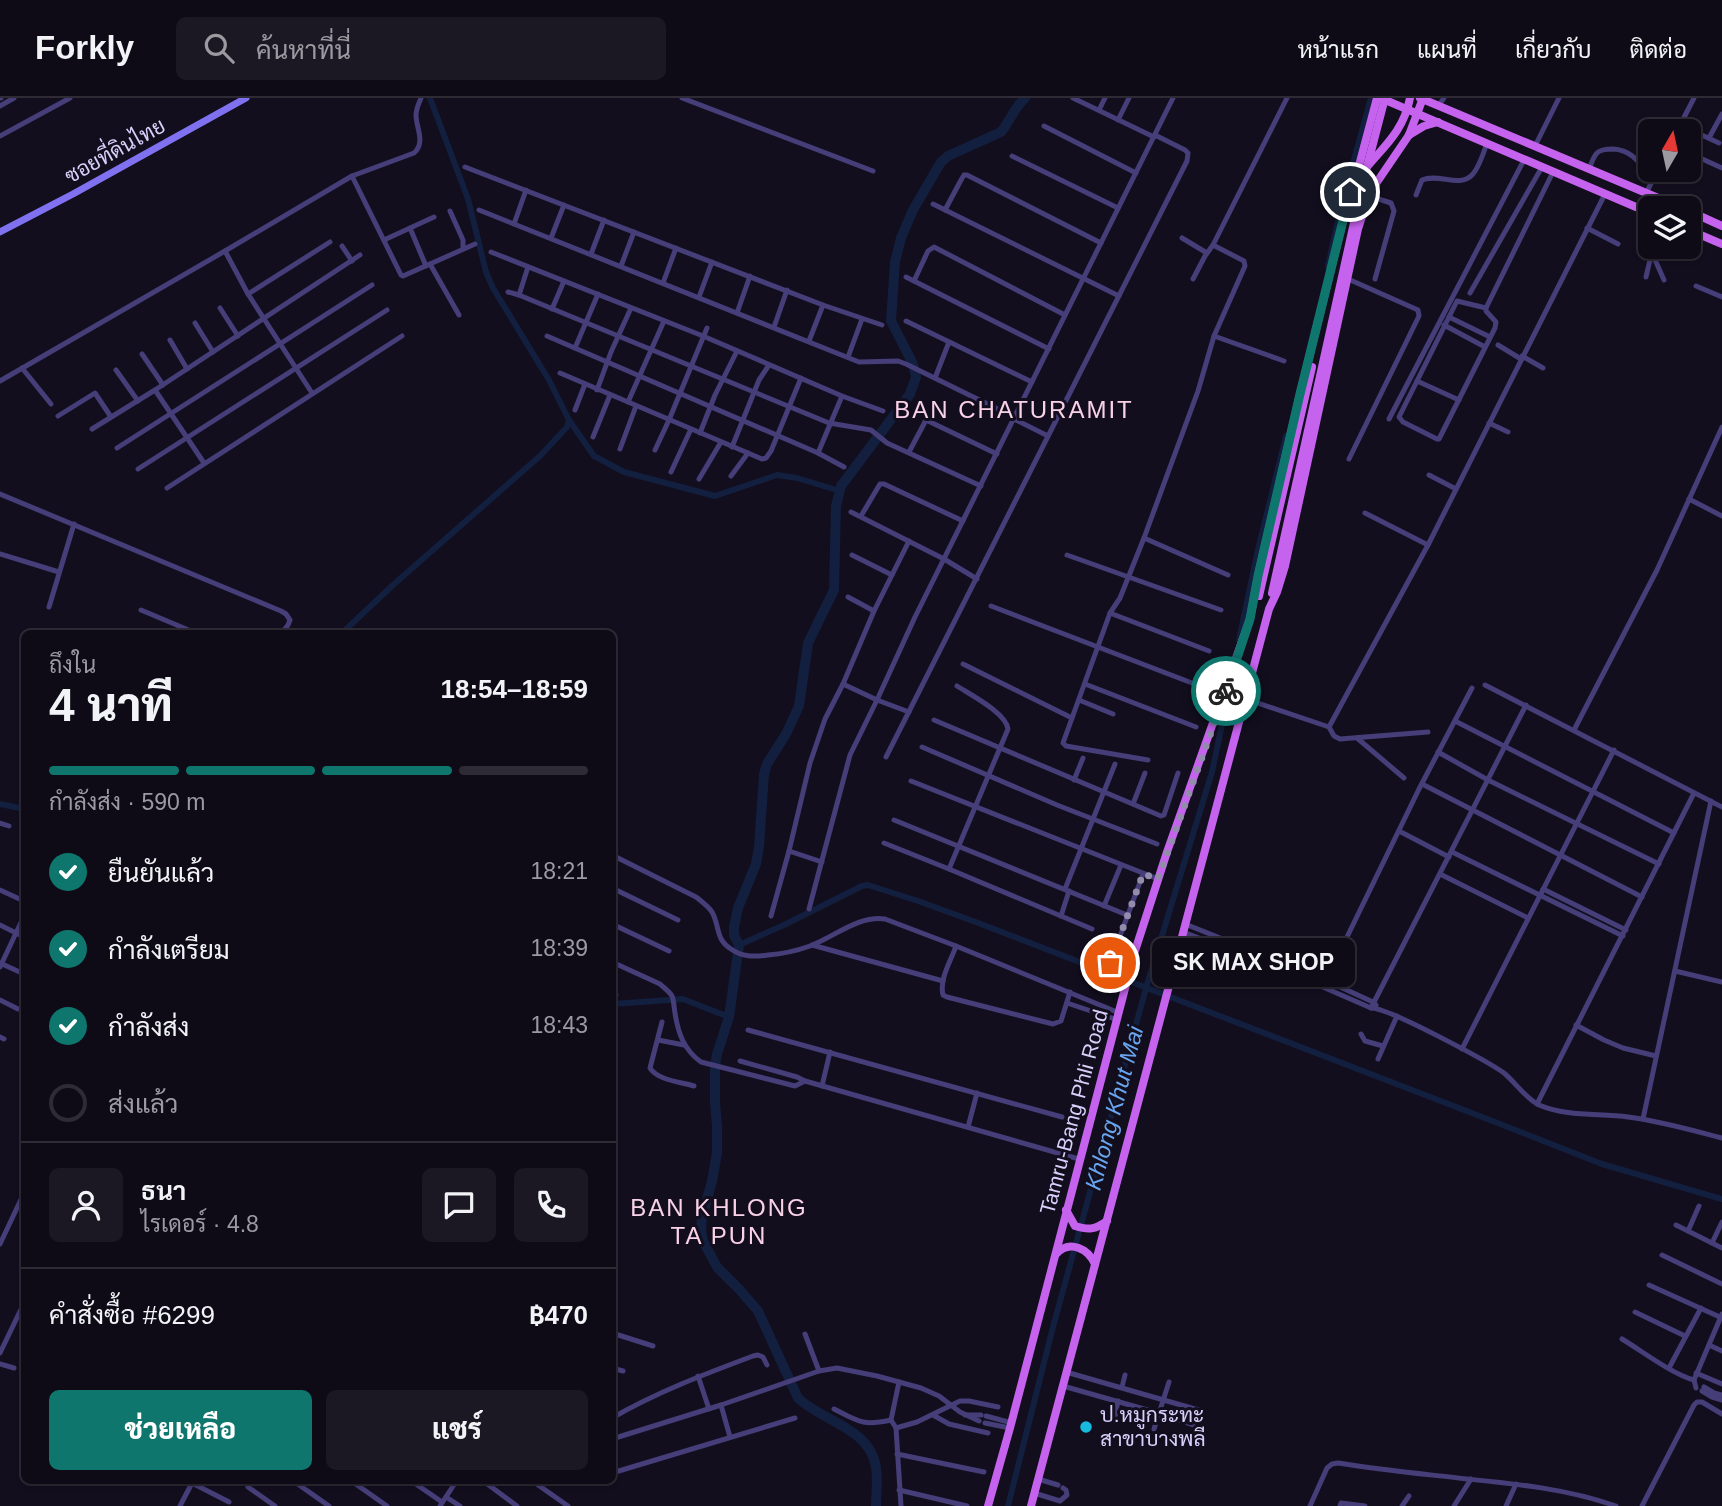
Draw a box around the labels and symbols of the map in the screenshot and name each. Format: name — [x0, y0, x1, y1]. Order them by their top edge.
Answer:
street label: ซอยที่ดินไทย — [57, 107, 169, 188]
north arrow — [1638, 119, 1701, 182]
pin — [1320, 162, 1380, 222]
district label: BAN CHATURAMIT — [894, 396, 1134, 423]
courier — [1191, 656, 1261, 726]
pin — [1080, 933, 1140, 993]
callout: SK MAX SHOP — [1152, 938, 1355, 988]
street label: Tamru-Bang Phli Road — [1035, 1007, 1112, 1217]
water label: Khlong Khut Mai — [1080, 1022, 1149, 1193]
district label: BAN KHLONG TA PUN — [630, 1194, 808, 1249]
place label: ป.หมูกระทะ สาขาบางพลี — [1100, 1403, 1206, 1450]
marker: ป.หมูกระทะ สาขาบางพลี — [1078, 1419, 1094, 1435]

